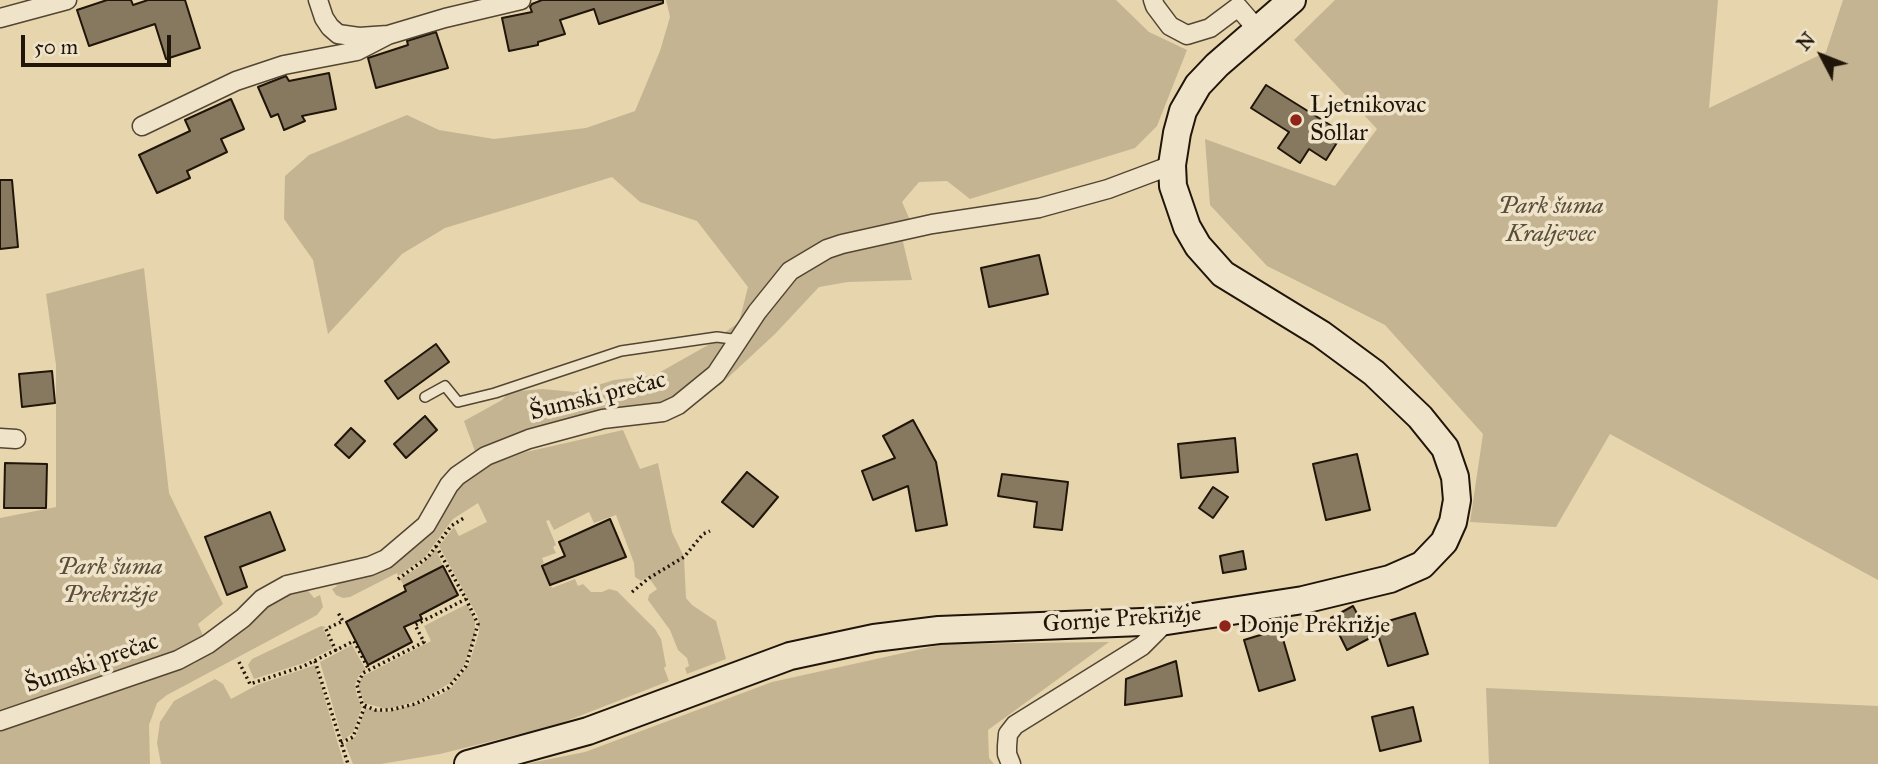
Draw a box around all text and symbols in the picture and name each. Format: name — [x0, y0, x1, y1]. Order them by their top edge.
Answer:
scale bar — [24, 21, 175, 65]
north arrow — [1787, 21, 1857, 91]
text: N — [1792, 28, 1820, 55]
text: 50 m — [34, 34, 78, 60]
place label: Ljetnikovac Sollar — [1310, 92, 1426, 148]
marker: Ljetnikovac Sollar — [1288, 112, 1304, 128]
park label: Park šuma Kraljevec — [1498, 193, 1604, 249]
street label: Šumski prečac — [527, 366, 669, 428]
park label: Park šuma Prekrižje — [57, 554, 163, 610]
street label: Gornje Prekrižje — [1042, 600, 1202, 640]
place label: Donje Prekrižje — [1239, 612, 1390, 640]
marker: Donje Prekrižje — [1217, 618, 1233, 634]
street label: Šumski prečac — [21, 628, 163, 700]

